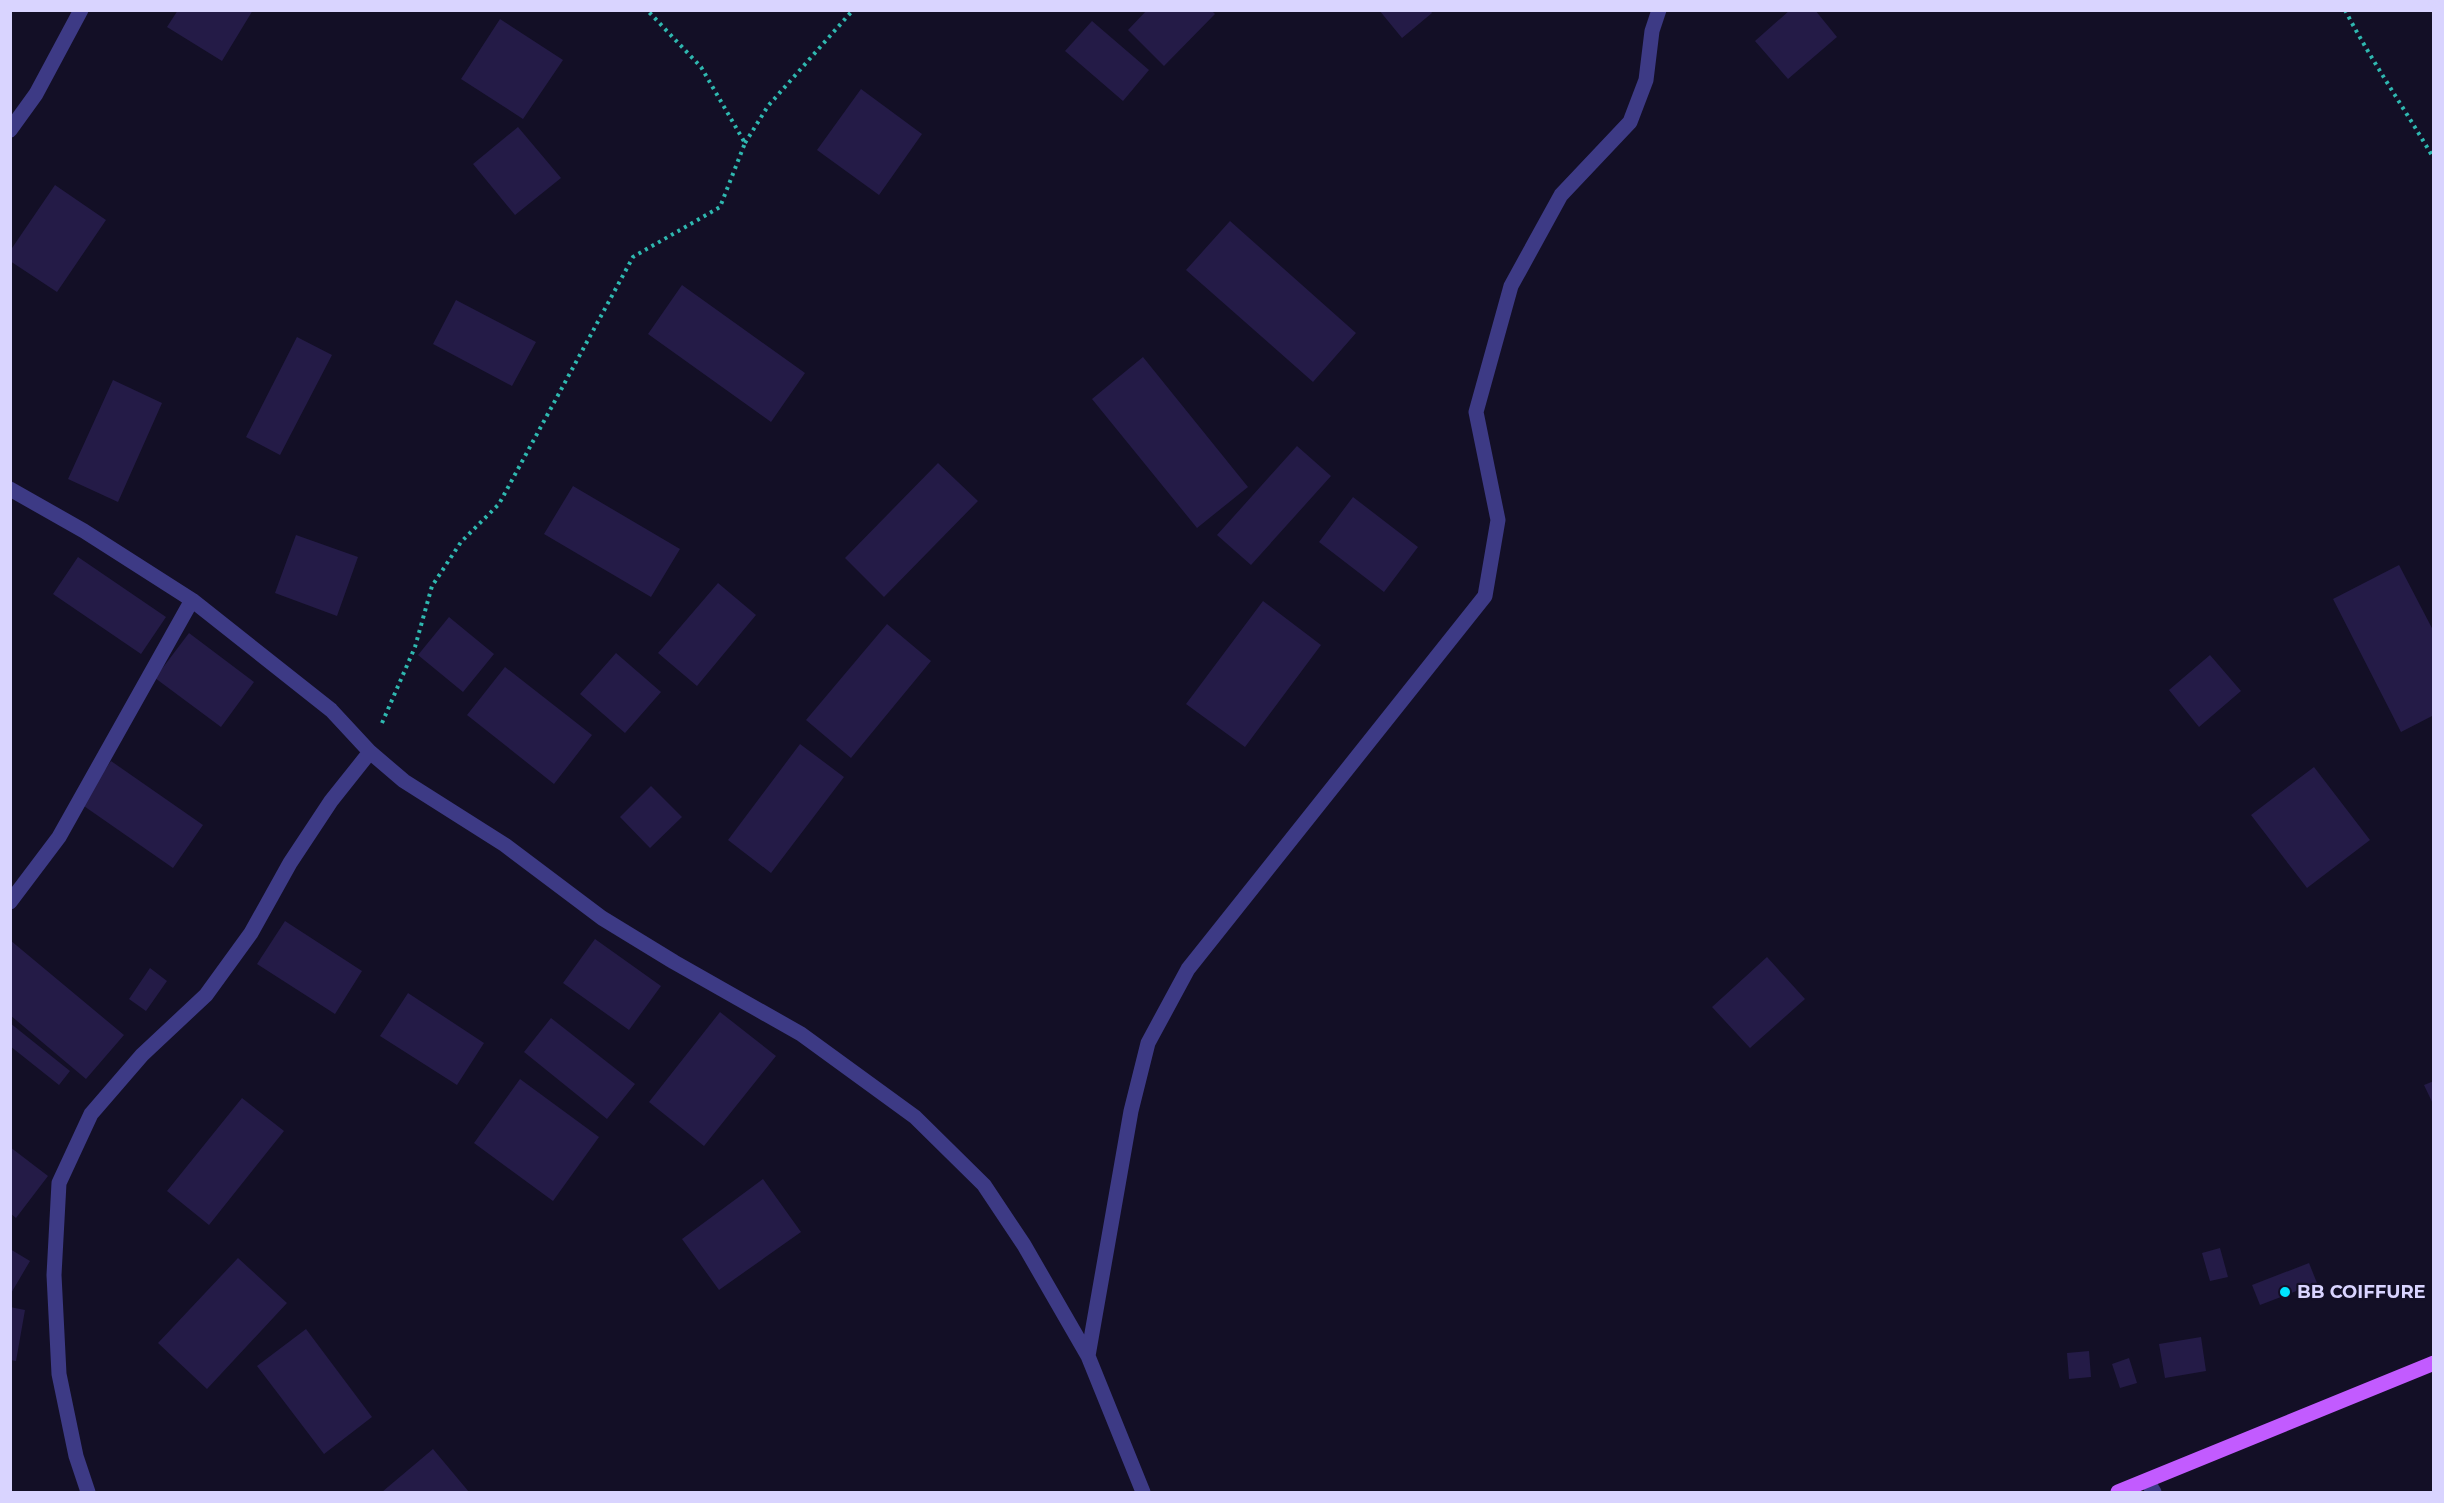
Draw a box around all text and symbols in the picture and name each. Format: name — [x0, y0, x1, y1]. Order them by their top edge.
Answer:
place label: BB COIFFURE — [2297, 1281, 2426, 1303]
marker: BB COIFFURE — [2278, 1285, 2292, 1299]

